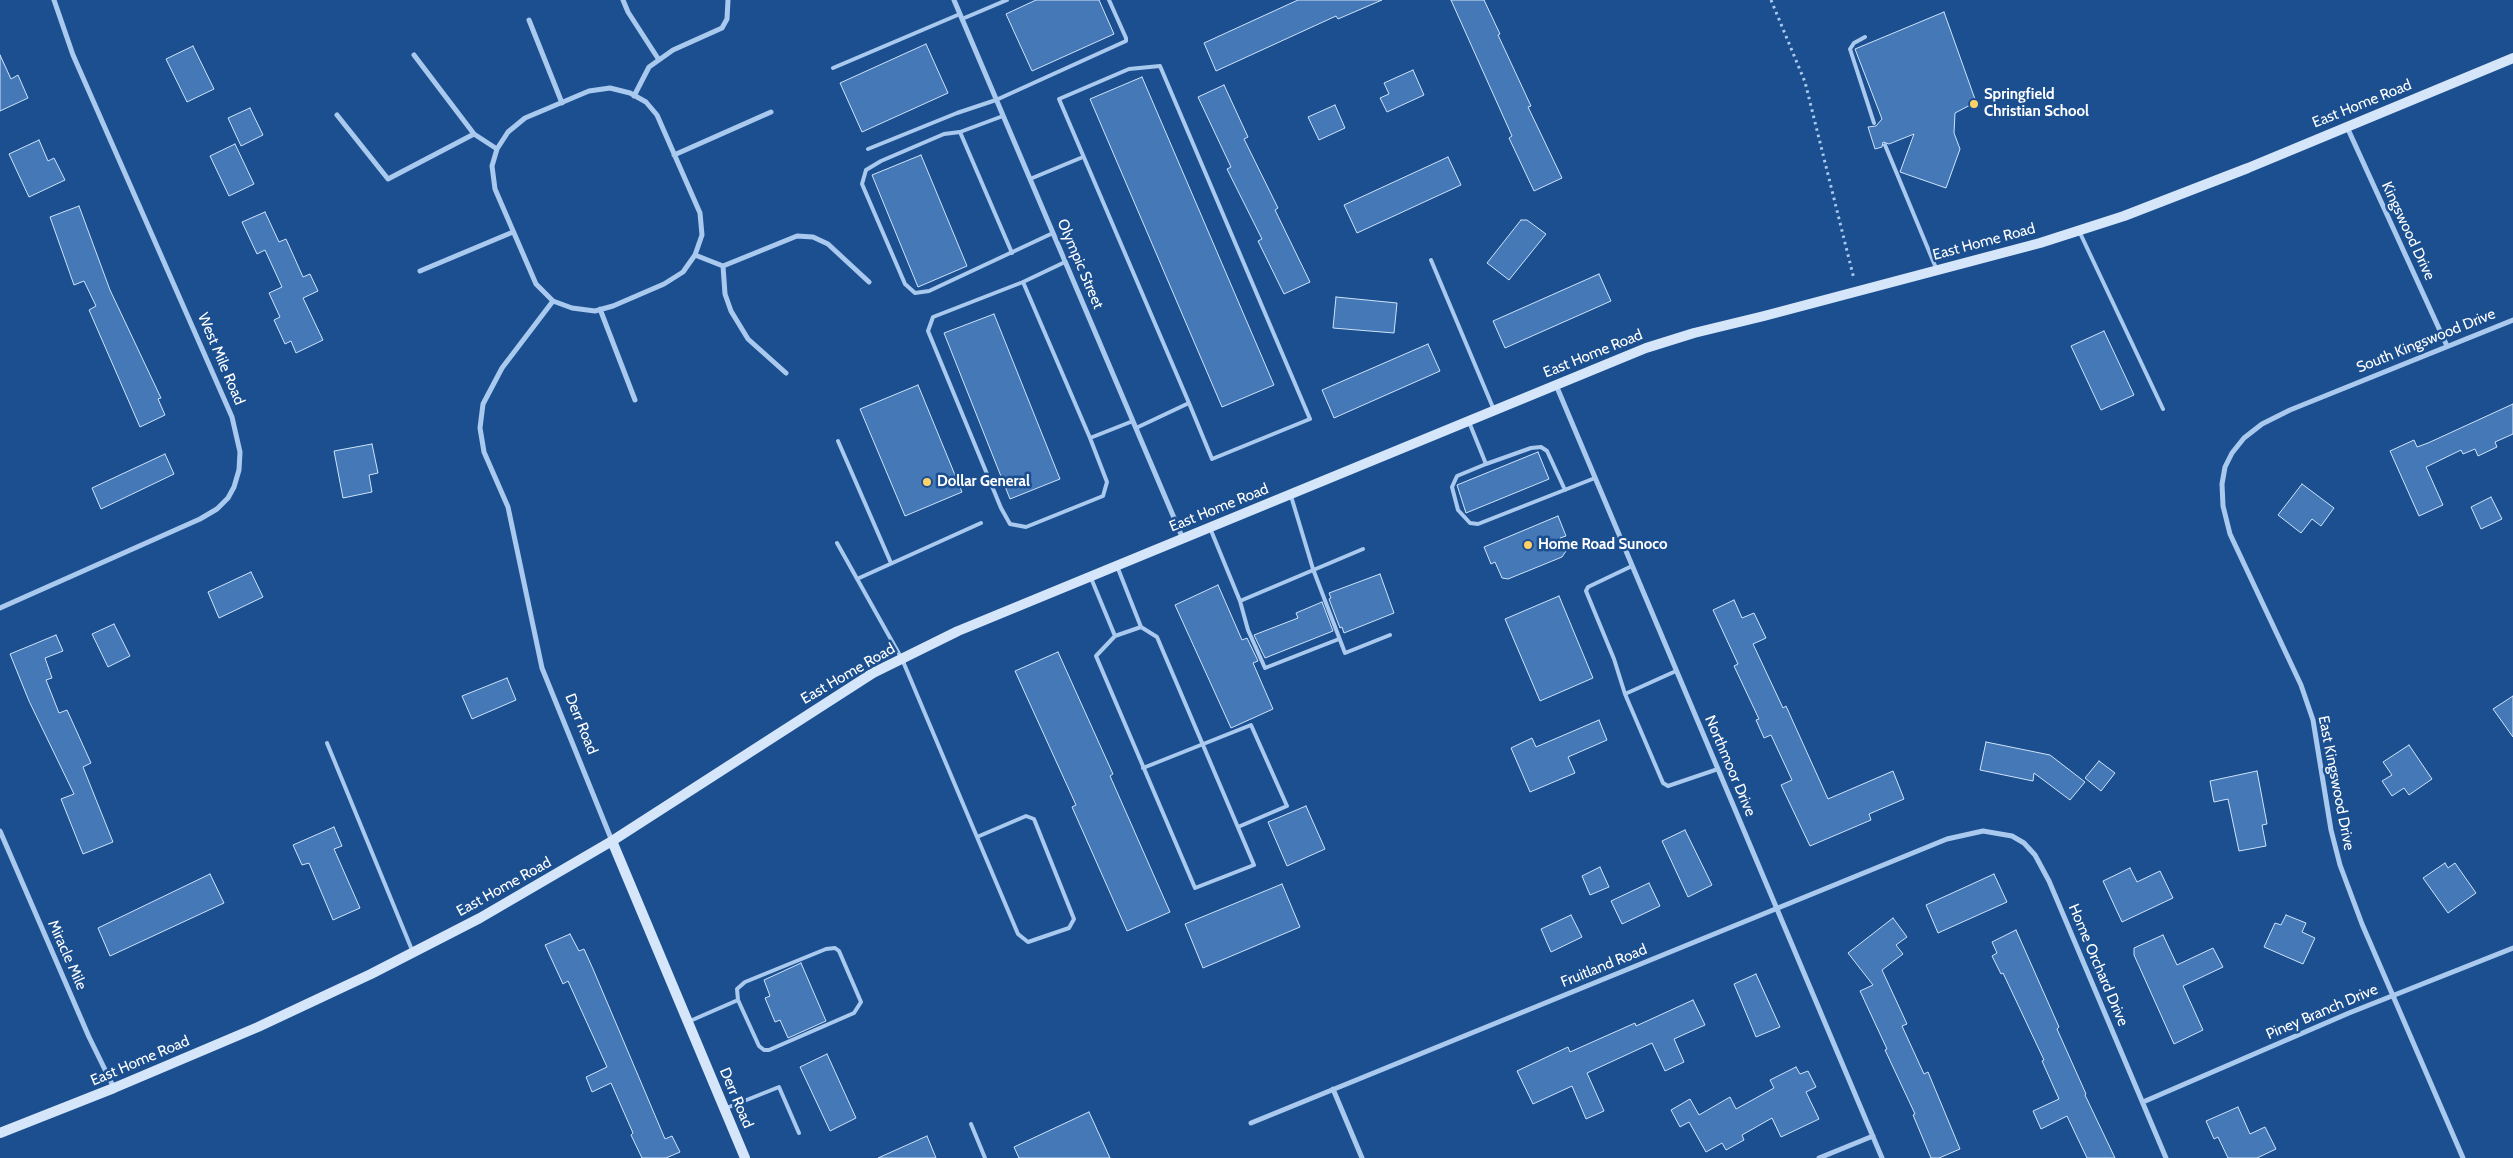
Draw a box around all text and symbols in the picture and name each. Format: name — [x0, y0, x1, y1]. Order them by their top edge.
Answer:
street label: East Home Road — [2310, 76, 2414, 132]
place label: Springfield Christian School — [1984, 86, 2089, 121]
marker: Springfield Christian School — [1968, 98, 1980, 110]
street label: Kingswood Drive — [2377, 179, 2439, 283]
street label: Olympic Street — [1053, 216, 1107, 312]
street label: East Home Road — [1931, 220, 2037, 264]
street label: South Kingswood Drive — [2354, 305, 2498, 377]
street label: West Mile Road — [194, 310, 248, 408]
street label: East Home Road — [1541, 326, 1645, 382]
place label: Dollar General — [937, 473, 1030, 491]
marker: Dollar General — [921, 476, 933, 488]
street label: East Home Road — [1167, 480, 1271, 536]
place label: Home Road Sunoco — [1538, 536, 1668, 554]
marker: Home Road Sunoco — [1522, 539, 1534, 551]
street label: East Home Road — [798, 640, 898, 708]
street label: Derr Road — [561, 691, 601, 757]
street label: Northmoor Drive — [1701, 713, 1759, 819]
street label: East Kingswood Drive — [2314, 714, 2358, 852]
street label: East Home Road — [453, 854, 555, 920]
street label: Home Orchard Drive — [2064, 901, 2132, 1029]
street label: Miracle Mile — [44, 917, 90, 993]
street label: Fruitland Road — [1558, 941, 1650, 991]
street label: Piney Branch Drive — [2263, 980, 2381, 1044]
street label: East Home Road — [88, 1032, 192, 1090]
street label: Derr Road — [715, 1065, 757, 1131]

